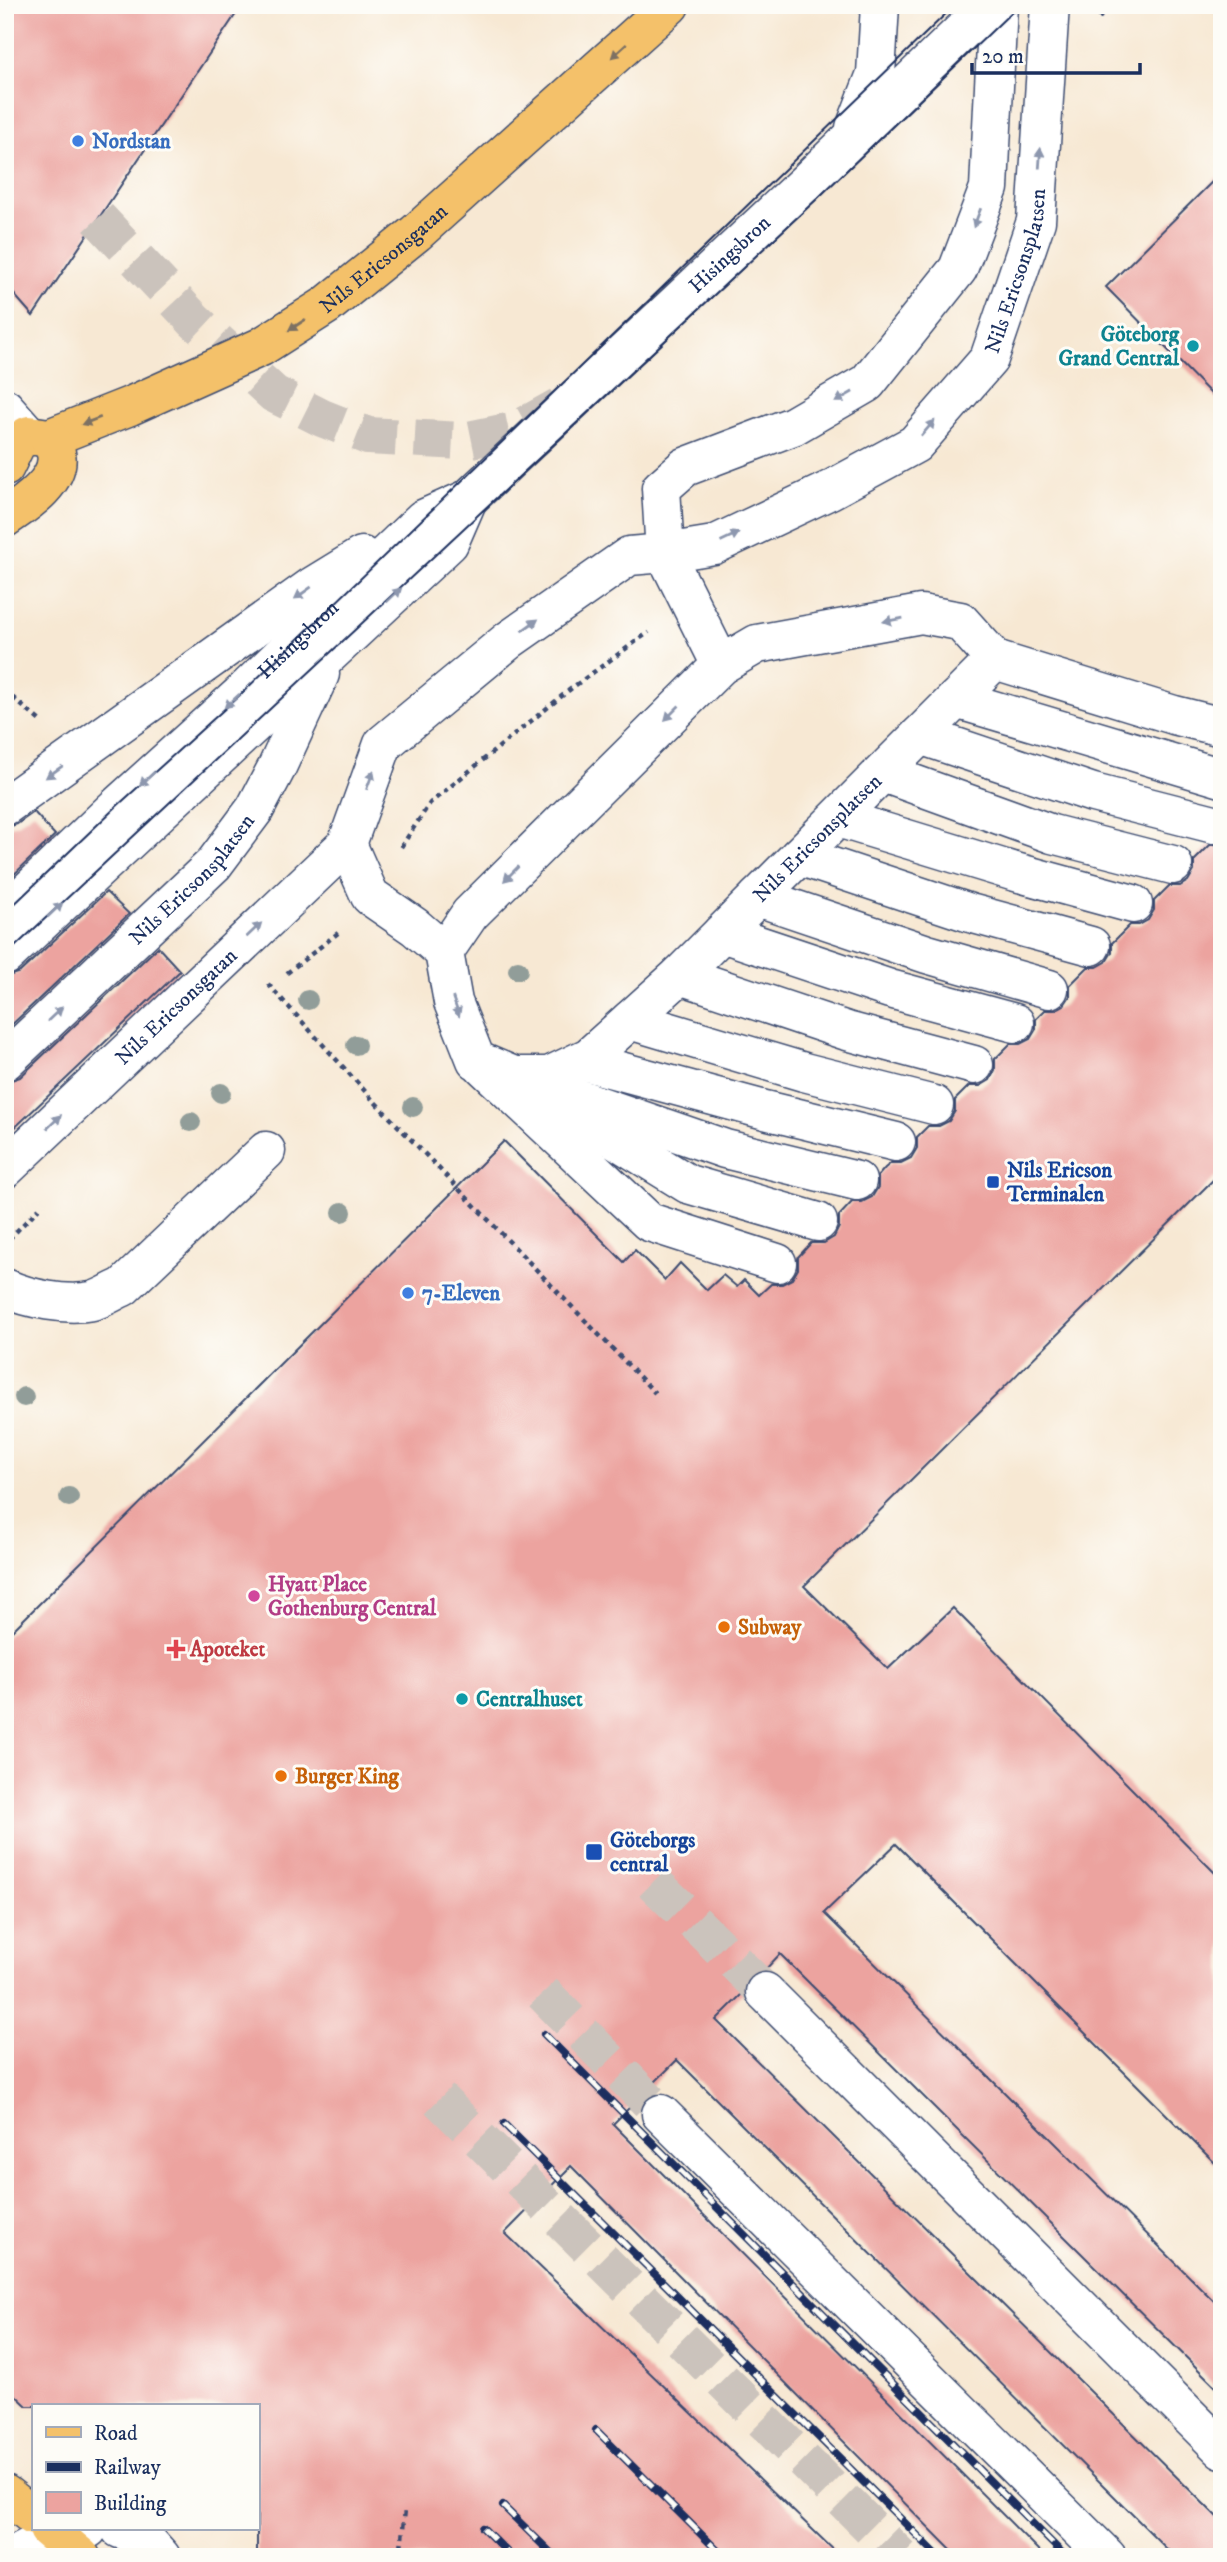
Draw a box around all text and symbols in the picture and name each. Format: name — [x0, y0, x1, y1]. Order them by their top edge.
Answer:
scale bar — [972, 32, 1140, 76]
one-way arrow — [610, 43, 628, 59]
text: 20 m — [982, 44, 1024, 70]
place label: Nordstan — [92, 129, 172, 155]
marker: Nordstan — [70, 133, 86, 149]
one-way arrow — [1035, 146, 1046, 168]
street label: Nils Ericsonsplatsen — [980, 188, 1052, 357]
street label: Nils Ericsonsgatan — [315, 199, 453, 320]
one-way arrow — [972, 208, 983, 229]
street label: Hisingsbron — [684, 210, 776, 299]
one-way arrow — [287, 318, 306, 331]
place label: Göteborg Grand Central — [1058, 322, 1180, 372]
marker: Göteborg Grand Central — [1185, 338, 1201, 354]
one-way arrow — [834, 391, 853, 403]
one-way arrow — [81, 416, 102, 427]
one-way arrow — [920, 420, 936, 437]
one-way arrow — [720, 531, 740, 543]
one-way arrow — [294, 586, 312, 600]
one-way arrow — [385, 588, 402, 604]
street label: Hisingsbron — [253, 595, 345, 685]
one-way arrow — [882, 614, 904, 625]
one-way arrow — [521, 618, 539, 632]
one-way arrow — [224, 693, 241, 709]
one-way arrow — [664, 705, 681, 722]
one-way arrow — [45, 765, 63, 779]
one-way arrow — [365, 769, 376, 790]
street label: Nils Ericsonsplatsen — [748, 769, 888, 908]
one-way arrow — [138, 771, 156, 787]
street label: Nils Ericsonsplatsen — [124, 809, 261, 951]
one-way arrow — [503, 865, 520, 881]
one-way arrow — [46, 902, 64, 918]
one-way arrow — [245, 923, 262, 939]
street label: Nils Ericsonsgatan — [110, 943, 243, 1071]
one-way arrow — [451, 997, 462, 1018]
one-way arrow — [46, 1006, 64, 1022]
one-way arrow — [46, 1113, 63, 1130]
place label: Nils Ericson Terminalen — [1006, 1158, 1113, 1208]
marker: Nils Ericson Terminalen — [985, 1174, 1001, 1190]
place label: 7-Eleven — [422, 1281, 501, 1307]
marker: 7-Eleven — [400, 1285, 416, 1301]
place label: Hyatt Place Gothenburg Central — [268, 1572, 437, 1622]
marker: Hyatt Place Gothenburg Central — [246, 1588, 262, 1604]
place label: Subway — [738, 1615, 802, 1641]
marker: Subway — [716, 1619, 732, 1635]
place label: Apoteket — [189, 1637, 265, 1663]
marker: Apoteket — [168, 1641, 184, 1657]
place label: Centralhuset — [476, 1687, 583, 1713]
marker: Centralhuset — [454, 1691, 470, 1707]
place label: Burger King — [295, 1764, 400, 1790]
marker: Burger King — [273, 1768, 289, 1784]
place label: Göteborgs central — [610, 1828, 695, 1878]
marker: Göteborgs central — [584, 1842, 604, 1862]
legend — [32, 2404, 259, 2530]
text: Road — [94, 2421, 138, 2447]
text: Railway — [94, 2455, 162, 2481]
text: Building — [94, 2491, 167, 2517]

